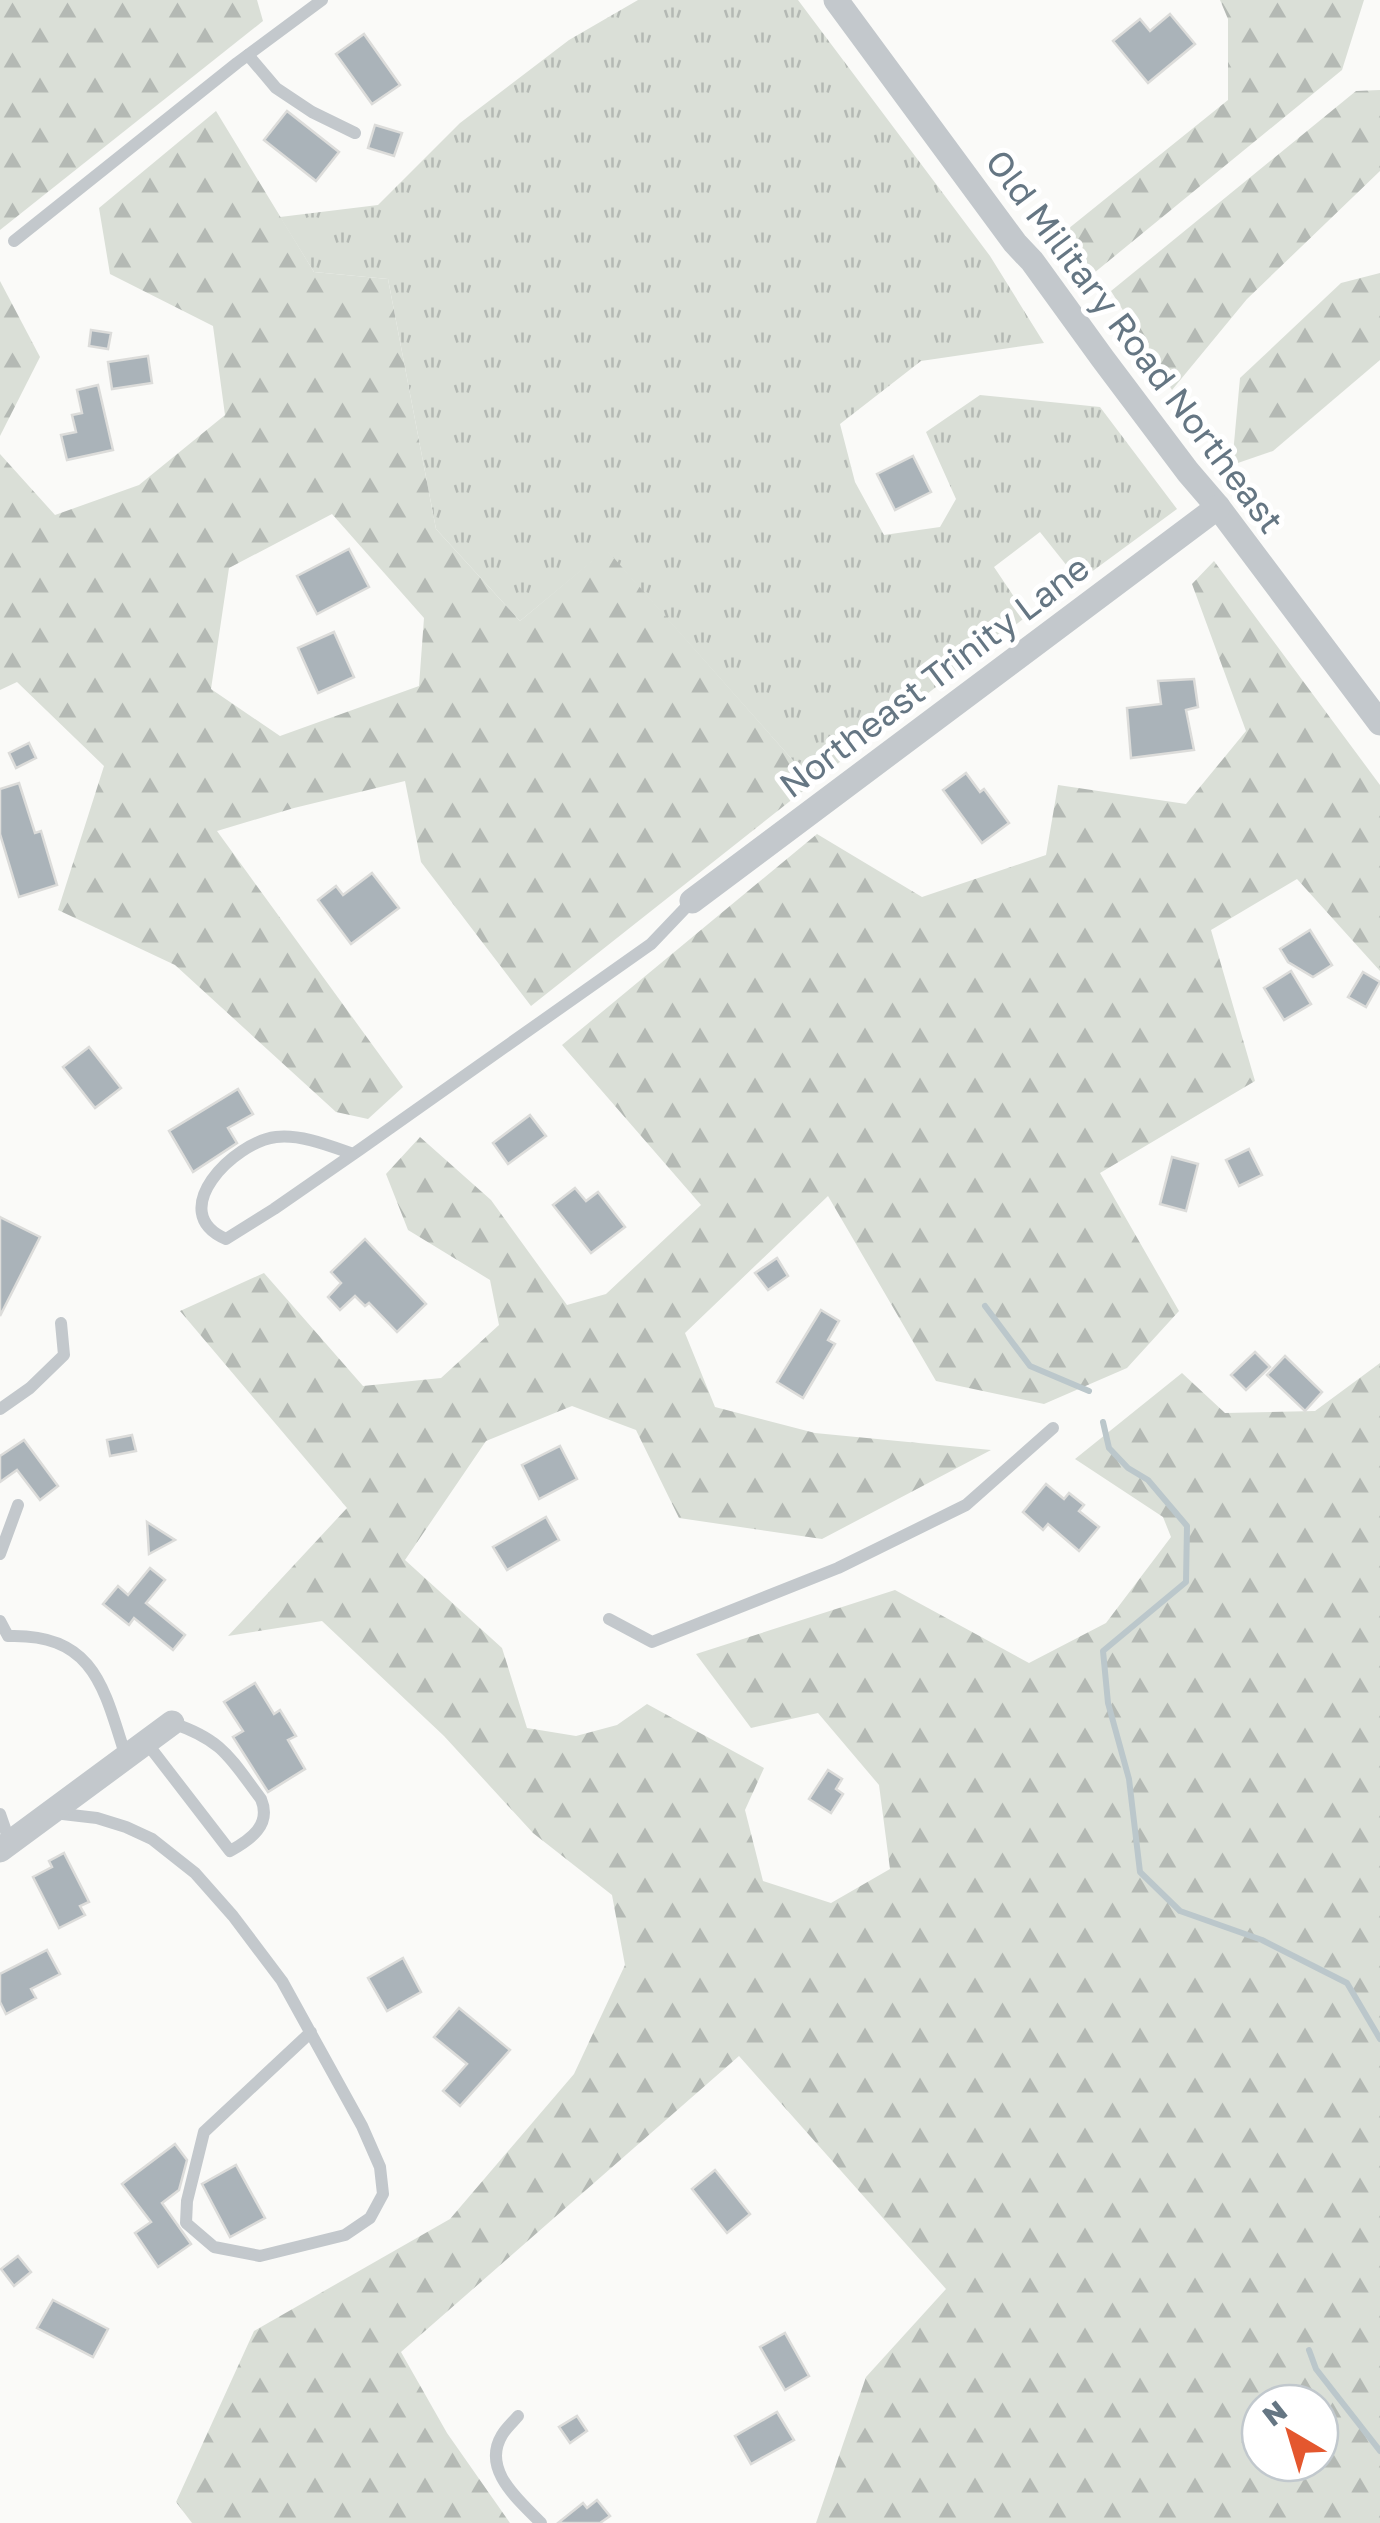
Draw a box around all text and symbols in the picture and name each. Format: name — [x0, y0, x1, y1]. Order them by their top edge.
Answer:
street label: Old Military Road Northeast — [977, 141, 1293, 541]
street label: Northeast Trinity Lane — [771, 546, 1097, 806]
north arrow — [1240, 2383, 1340, 2483]
text: N — [1256, 2393, 1293, 2432]

